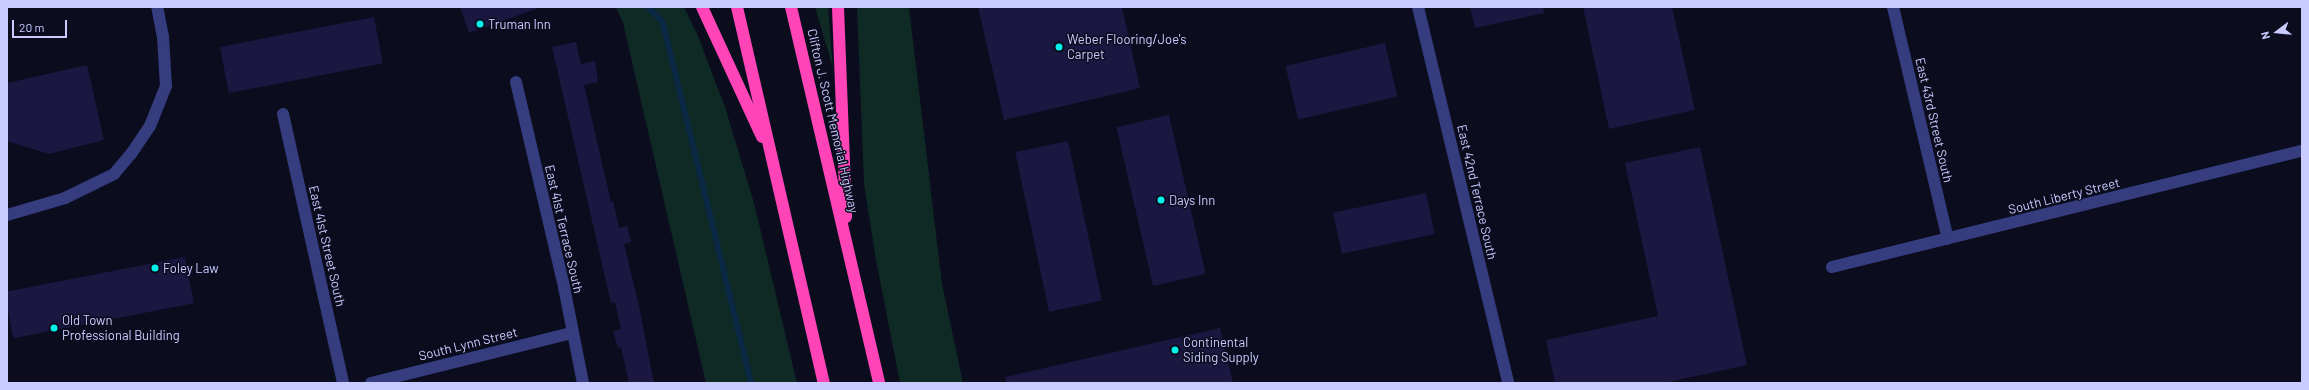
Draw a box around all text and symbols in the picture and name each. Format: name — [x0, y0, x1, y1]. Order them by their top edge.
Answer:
scale bar — [14, 12, 69, 38]
north arrow — [2257, 12, 2297, 52]
place label: Truman Inn — [488, 16, 551, 32]
marker: Truman Inn — [475, 19, 485, 29]
text: 20 m — [19, 20, 45, 34]
street label: Clifton J. Scott Memorial Highway — [804, 27, 862, 215]
text: N — [2258, 30, 2272, 41]
place label: Weber Flooring/Joe's Carpet — [1067, 32, 1186, 63]
marker: Weber Flooring/Joe's Carpet — [1054, 42, 1064, 52]
street label: East 43rd Street South — [1912, 56, 1956, 184]
street label: East 42nd Terrace South — [1454, 123, 1500, 261]
street label: East 41st Terrace South — [542, 163, 586, 295]
street label: South Liberty Street — [2007, 175, 2121, 217]
street label: East 41st Street South — [305, 184, 349, 308]
place label: Days Inn — [1169, 192, 1215, 208]
marker: Days Inn — [1156, 195, 1166, 205]
place label: Foley Law — [163, 260, 219, 276]
marker: Foley Law — [150, 263, 160, 273]
place label: Old Town Professional Building — [62, 313, 180, 344]
marker: Old Town Professional Building — [49, 323, 59, 333]
street label: South Lynn Street — [417, 324, 519, 364]
place label: Continental Siding Supply — [1183, 335, 1259, 366]
marker: Continental Siding Supply — [1170, 345, 1180, 355]

